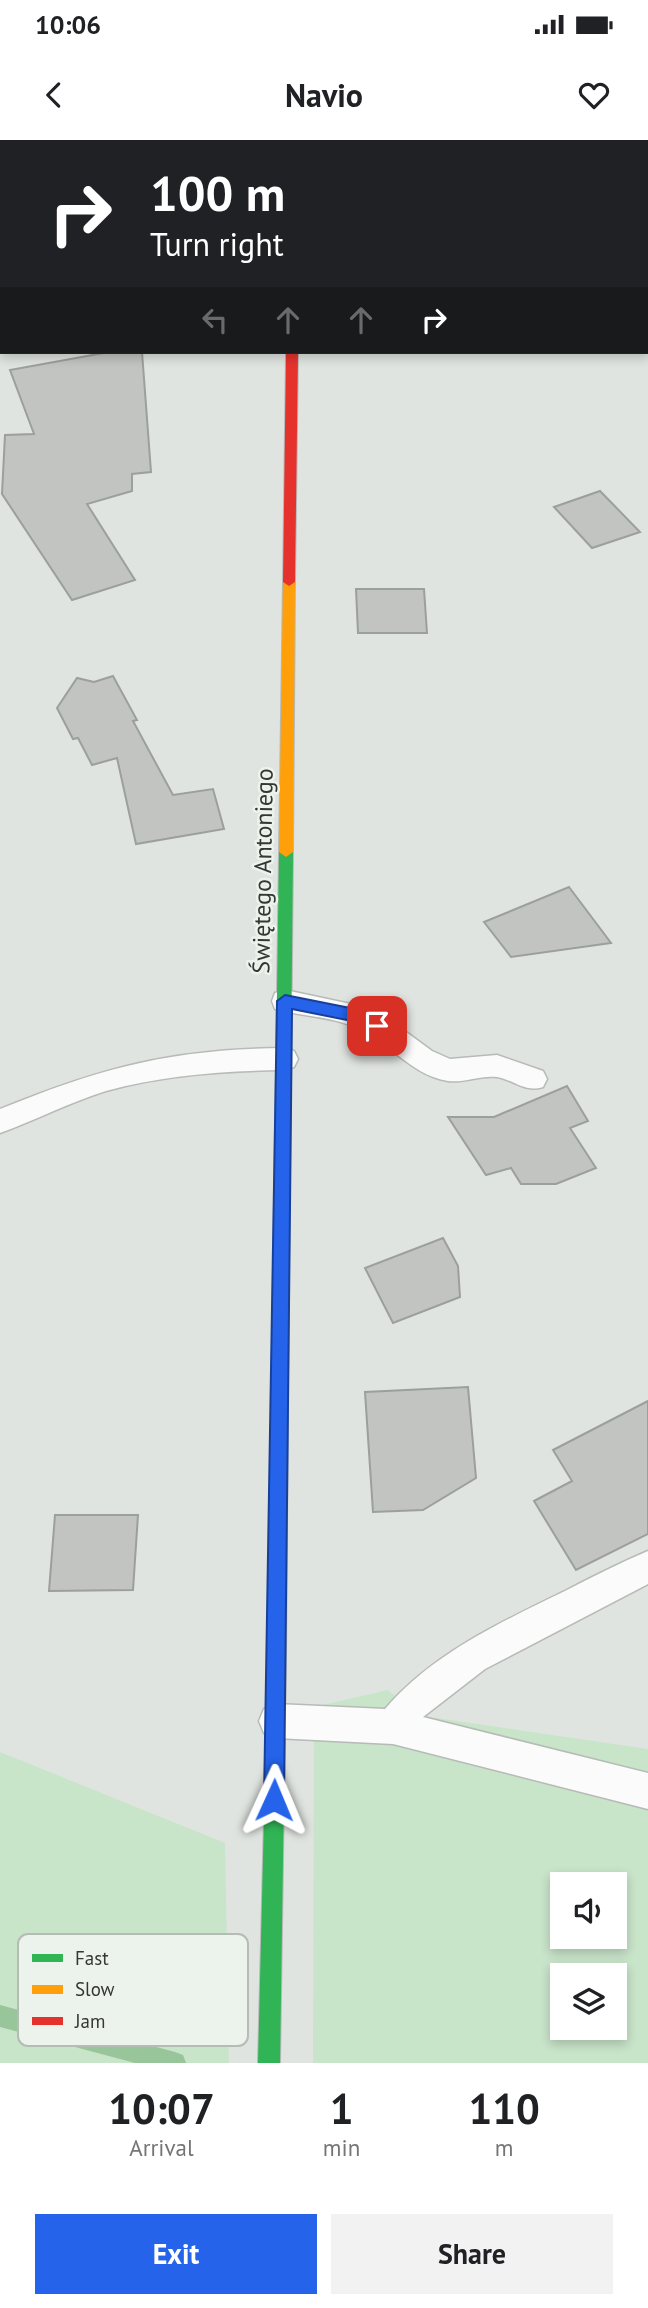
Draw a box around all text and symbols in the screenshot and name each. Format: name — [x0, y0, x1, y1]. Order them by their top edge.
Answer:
text: 10:06 — [35, 8, 101, 41]
text: Navio — [285, 74, 363, 116]
icon: back — [35, 76, 73, 114]
icon: heart — [575, 76, 613, 114]
text: 100 m — [150, 161, 285, 225]
icon: right — [35, 168, 126, 259]
text: Turn right — [150, 223, 284, 265]
icon: left — [196, 301, 234, 339]
icon: ahead — [269, 301, 307, 339]
icon: ahead — [342, 301, 380, 339]
icon: right — [415, 301, 453, 339]
street label: Świętego Antoniego — [245, 768, 280, 974]
pin — [347, 996, 407, 1056]
icon: arrive — [358, 1007, 396, 1045]
position arrow — [237, 1763, 311, 1837]
map controls — [550, 1872, 627, 2040]
button: sound — [550, 1872, 627, 1949]
legend — [18, 1934, 248, 2046]
text: Fast — [75, 1946, 109, 1970]
button: layers — [550, 1963, 627, 2040]
text: Slow — [75, 1977, 115, 2001]
text: Jam — [74, 2009, 105, 2033]
text: 10:07 — [108, 2081, 215, 2136]
text: 1 — [330, 2081, 353, 2136]
text: 110 — [468, 2081, 540, 2136]
text: Arrival — [129, 2133, 194, 2162]
text: min — [323, 2133, 360, 2162]
text: m — [495, 2133, 513, 2162]
button: Exit — [35, 2214, 317, 2294]
button: Share — [331, 2214, 613, 2294]

